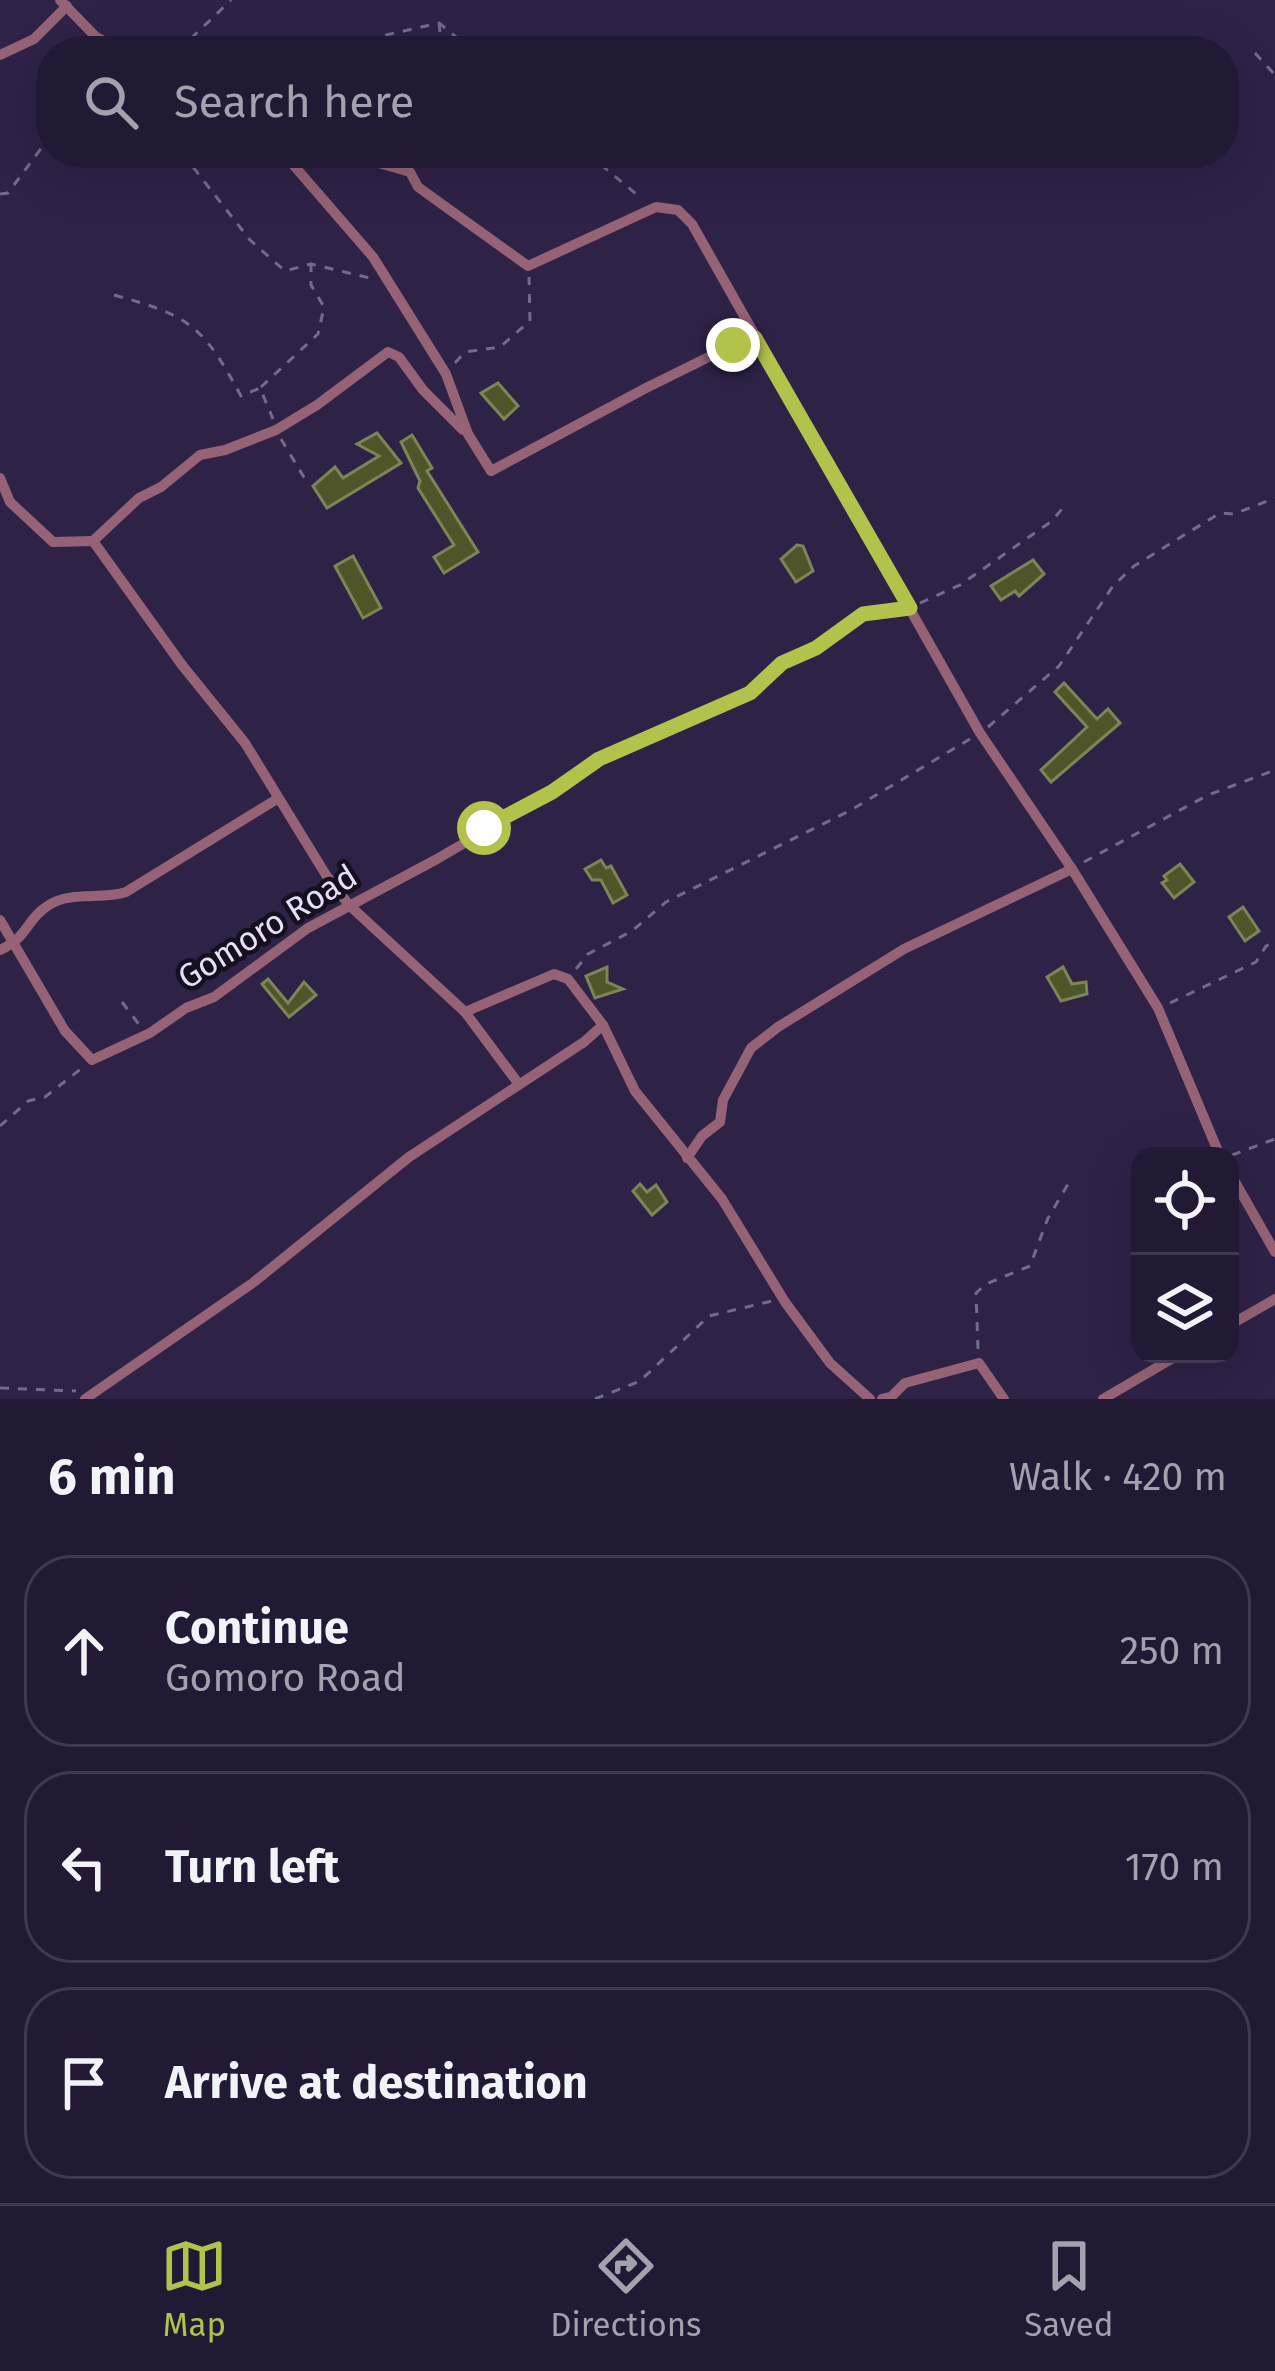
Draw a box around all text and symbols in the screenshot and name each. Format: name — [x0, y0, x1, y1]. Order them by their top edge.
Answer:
search box — [36, 36, 1239, 168]
icon: search — [78, 69, 144, 135]
text: Search here — [174, 75, 414, 129]
route end — [706, 318, 760, 372]
route start — [457, 801, 511, 855]
street label: Gomoro Road — [171, 856, 364, 998]
map controls — [1131, 1147, 1239, 1363]
button: locate — [1131, 1147, 1239, 1255]
button: layers — [1131, 1255, 1239, 1363]
text: 6 min — [48, 1446, 176, 1508]
text: Walk · 420 m — [1009, 1454, 1227, 1500]
text: Continue — [165, 1601, 349, 1655]
icon: ahead — [51, 1618, 117, 1684]
text: 250 m — [1120, 1628, 1224, 1674]
text: Gomoro Road — [165, 1655, 406, 1701]
icon: left — [51, 1834, 117, 1900]
text: Turn left — [165, 1840, 339, 1894]
text: 170 m — [1125, 1844, 1224, 1890]
icon: arrive — [51, 2050, 117, 2116]
text: Arrive at destination — [165, 2056, 588, 2110]
tab: Map — [161, 2233, 227, 2345]
tab: Directions — [550, 2233, 702, 2345]
tab: Saved — [1024, 2233, 1114, 2345]

